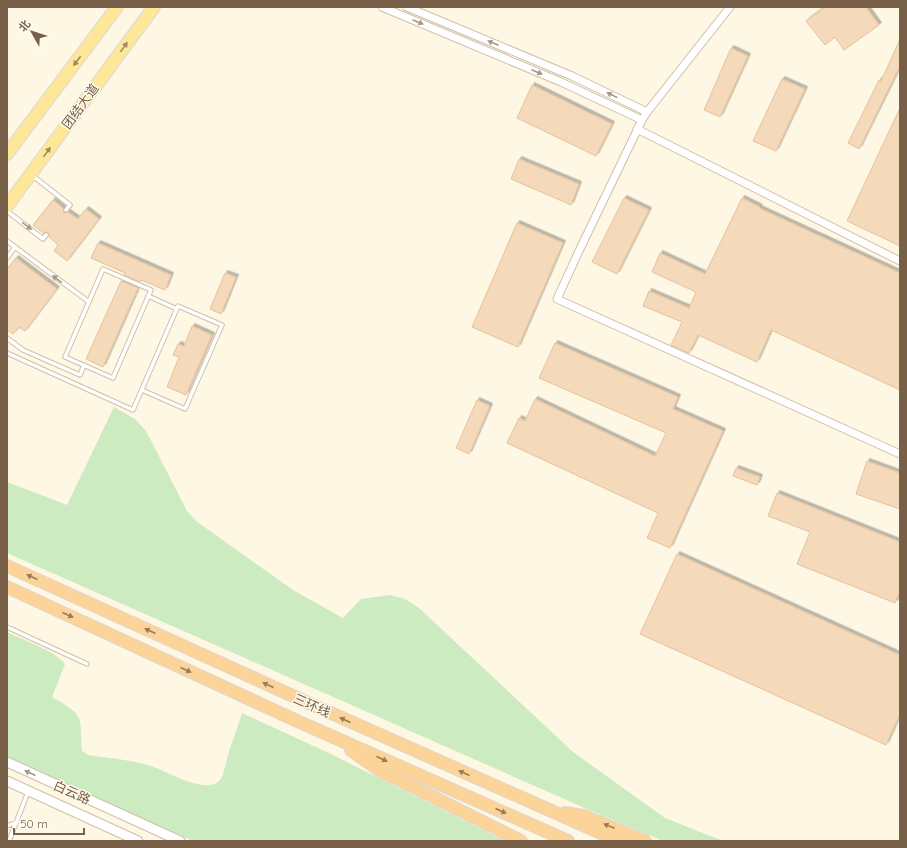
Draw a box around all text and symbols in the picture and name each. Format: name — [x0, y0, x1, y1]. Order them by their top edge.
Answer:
north arrow — [12, 12, 52, 52]
text: 北 — [15, 17, 33, 34]
one-way arrow — [412, 19, 423, 25]
one-way arrow — [486, 39, 498, 45]
one-way arrow — [120, 42, 128, 53]
one-way arrow — [73, 55, 81, 66]
one-way arrow — [532, 70, 544, 76]
street label: 团结大道 — [58, 80, 102, 132]
one-way arrow — [606, 92, 618, 98]
one-way arrow — [43, 147, 51, 158]
one-way arrow — [21, 222, 32, 231]
one-way arrow — [52, 274, 63, 283]
one-way arrow — [25, 574, 37, 580]
one-way arrow — [62, 612, 74, 618]
one-way arrow — [144, 628, 155, 634]
one-way arrow — [180, 667, 191, 673]
one-way arrow — [263, 682, 274, 688]
street label: 三环线 — [291, 690, 333, 720]
one-way arrow — [339, 717, 350, 723]
one-way arrow — [376, 756, 388, 762]
one-way arrow — [457, 769, 469, 775]
one-way arrow — [24, 770, 35, 776]
street label: 白云路 — [51, 777, 93, 807]
one-way arrow — [495, 808, 506, 814]
scale bar — [14, 810, 84, 836]
text: 50 m — [20, 816, 48, 831]
one-way arrow — [604, 823, 615, 829]

